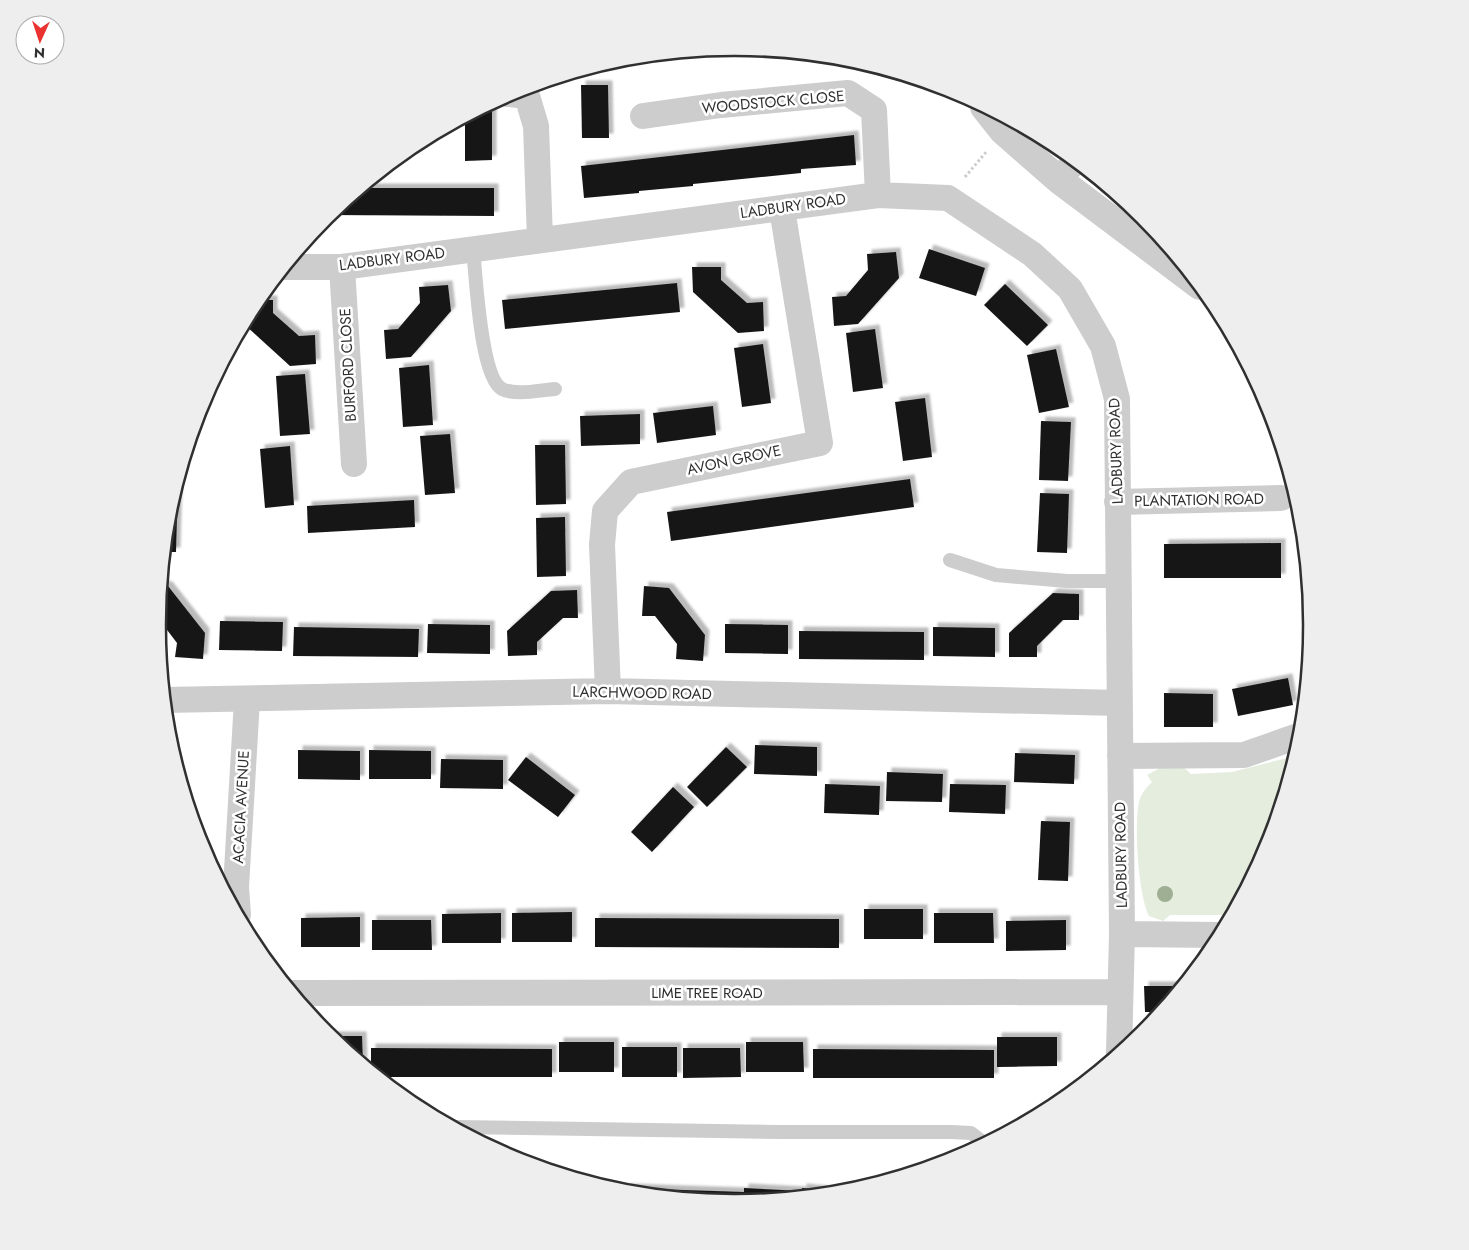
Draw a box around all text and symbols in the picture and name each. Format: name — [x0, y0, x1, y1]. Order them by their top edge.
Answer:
north arrow — [15, 15, 65, 65]
text: N — [33, 43, 45, 63]
street label: WOODSTOCK CLOSE — [701, 85, 845, 119]
street label: LADBURY ROAD — [739, 188, 847, 224]
street label: LADBURY ROAD — [338, 242, 446, 276]
street label: BURFORD CLOSE — [334, 308, 362, 422]
street label: LADBURY ROAD — [1103, 398, 1129, 504]
street label: AVON GROVE — [685, 439, 783, 481]
street label: PLANTATION ROAD — [1134, 488, 1264, 512]
street label: LARCHWOOD ROAD — [572, 681, 712, 705]
street label: ACACIA AVENUE — [227, 750, 255, 864]
street label: LADBURY ROAD — [1109, 802, 1133, 908]
street label: LIME TREE ROAD — [651, 982, 763, 1004]

